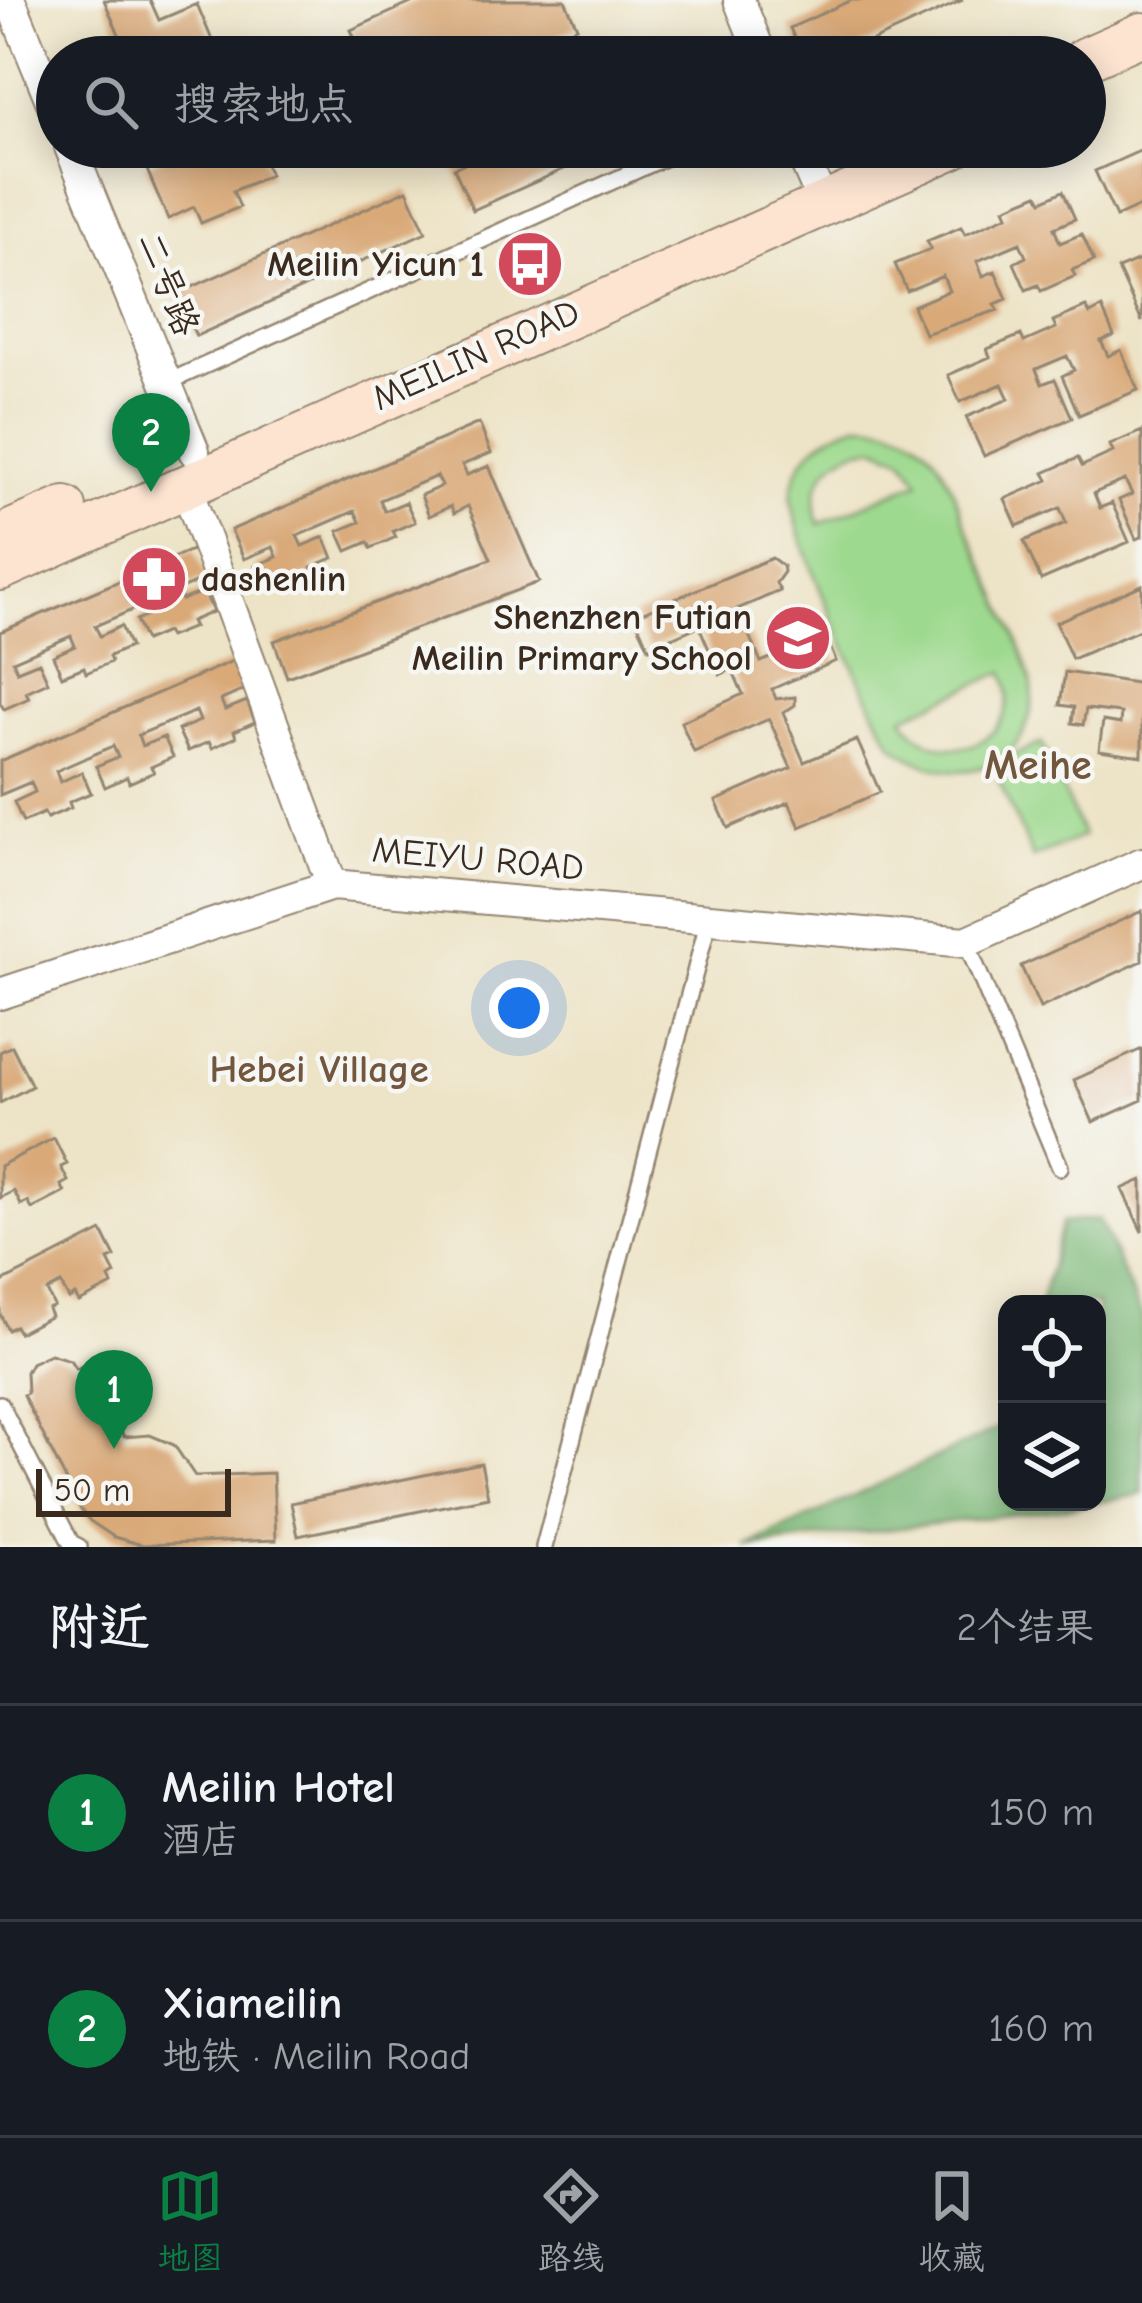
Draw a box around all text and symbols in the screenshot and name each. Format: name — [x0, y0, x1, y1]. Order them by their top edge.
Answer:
search box — [36, 36, 1106, 168]
icon: search — [78, 69, 144, 135]
text: 搜索地点 — [174, 78, 354, 130]
street label: 二号路 — [129, 226, 207, 342]
bus stop icon: Meilin Yicun 1 — [495, 229, 565, 299]
place label: Meilin Yicun 1 — [267, 244, 484, 285]
street label: MEILIN ROAD — [366, 291, 586, 419]
pin: 2 — [112, 393, 190, 492]
pharmacy icon: dashenlin — [119, 544, 189, 614]
place label: dashenlin — [201, 559, 346, 600]
place label: Shenzhen Futian Meilin Primary School — [412, 597, 752, 679]
school or university icon: Shenzhen Futian Meilin Primary School — [763, 603, 833, 673]
district label: Meihe — [984, 741, 1092, 790]
street label: MEIYU ROAD — [370, 829, 586, 889]
your location — [489, 978, 549, 1038]
district label: Hebei Village — [209, 1047, 429, 1092]
map controls — [998, 1295, 1106, 1511]
button: locate — [998, 1295, 1106, 1403]
pin: 1 — [75, 1350, 153, 1449]
button: layers — [998, 1403, 1106, 1511]
scale bar — [36, 1463, 231, 1516]
text: 50 m — [54, 1471, 130, 1509]
text: 附近 — [48, 1598, 150, 1657]
text: 2个结果 — [957, 1605, 1094, 1650]
text: Meilin Hotel — [162, 1761, 395, 1813]
text: 1 — [79, 1790, 95, 1835]
text: 150 m — [988, 1790, 1094, 1835]
text: 酒店 — [162, 1818, 240, 1863]
text: Xiameilin — [162, 1977, 342, 2029]
text: 2 — [77, 2006, 97, 2051]
text: 160 m — [988, 2006, 1094, 2051]
text: 地铁 · Meilin Road — [162, 2034, 470, 2079]
tab: 地图 — [157, 2163, 223, 2278]
tab: 路线 — [538, 2163, 604, 2278]
tab: 收藏 — [919, 2163, 985, 2278]

